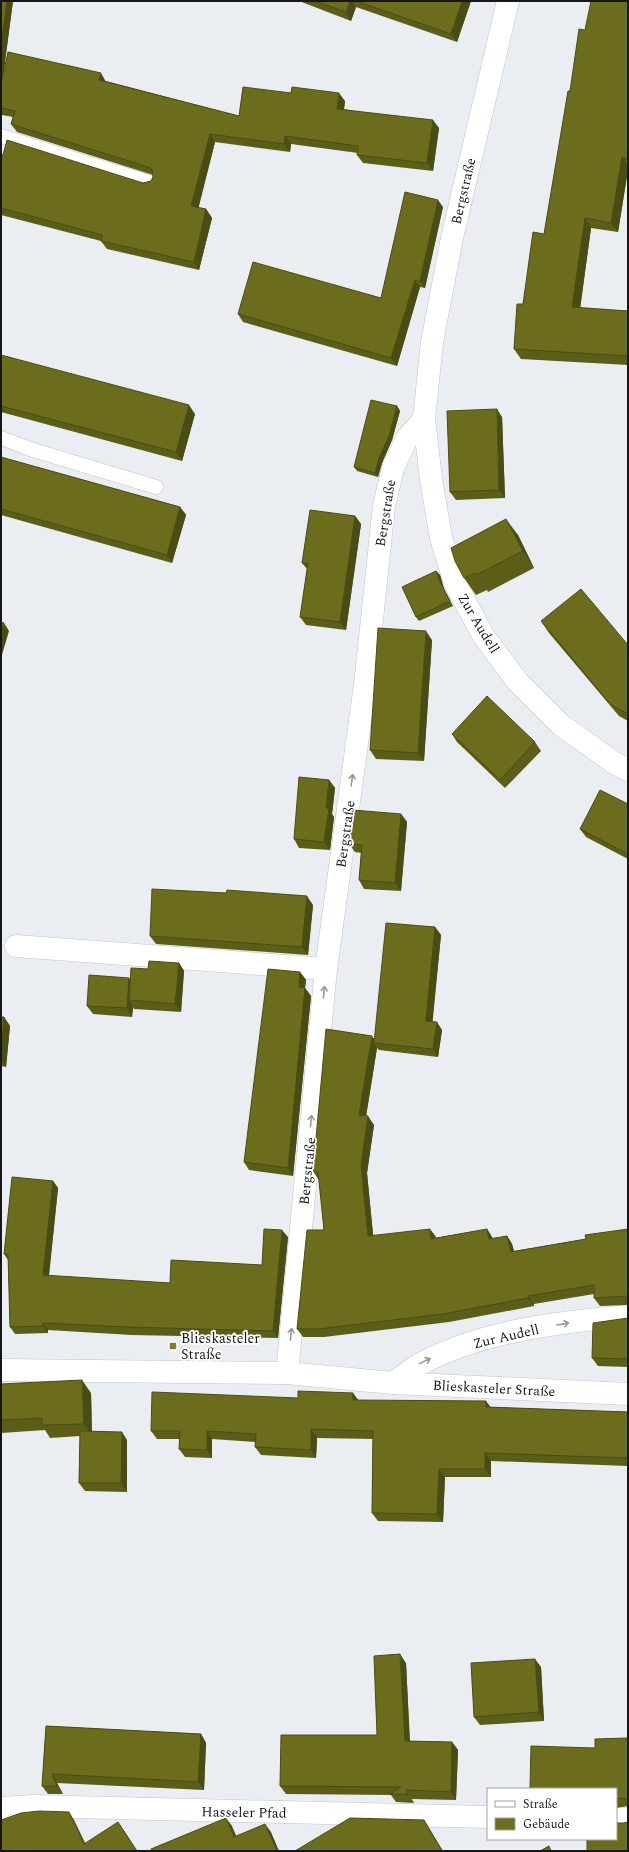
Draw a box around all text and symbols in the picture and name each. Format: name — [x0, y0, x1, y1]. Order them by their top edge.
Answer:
street label: Bergstraße — [446, 155, 481, 227]
street label: Bergstraße — [370, 478, 401, 548]
street label: Zur Audell — [452, 589, 505, 657]
one-way arrow — [348, 774, 356, 787]
street label: Bergstraße — [330, 799, 361, 869]
one-way arrow — [320, 986, 328, 999]
one-way arrow — [308, 1115, 315, 1128]
street label: Bergstraße — [294, 1136, 322, 1206]
street label: Zur Audell — [471, 1319, 541, 1354]
one-way arrow — [556, 1319, 569, 1327]
place label: Blieskasteler Straße — [181, 1328, 260, 1365]
one-way arrow — [287, 1328, 294, 1341]
marker: Blieskasteler Straße — [168, 1341, 178, 1351]
one-way arrow — [419, 1357, 431, 1364]
street label: Blieskasteler Straße — [432, 1375, 556, 1402]
legend — [487, 1788, 617, 1840]
text: Straße — [523, 1795, 558, 1814]
street label: Hasseler Pfad — [201, 1801, 287, 1824]
text: Gebäude — [523, 1815, 570, 1834]

